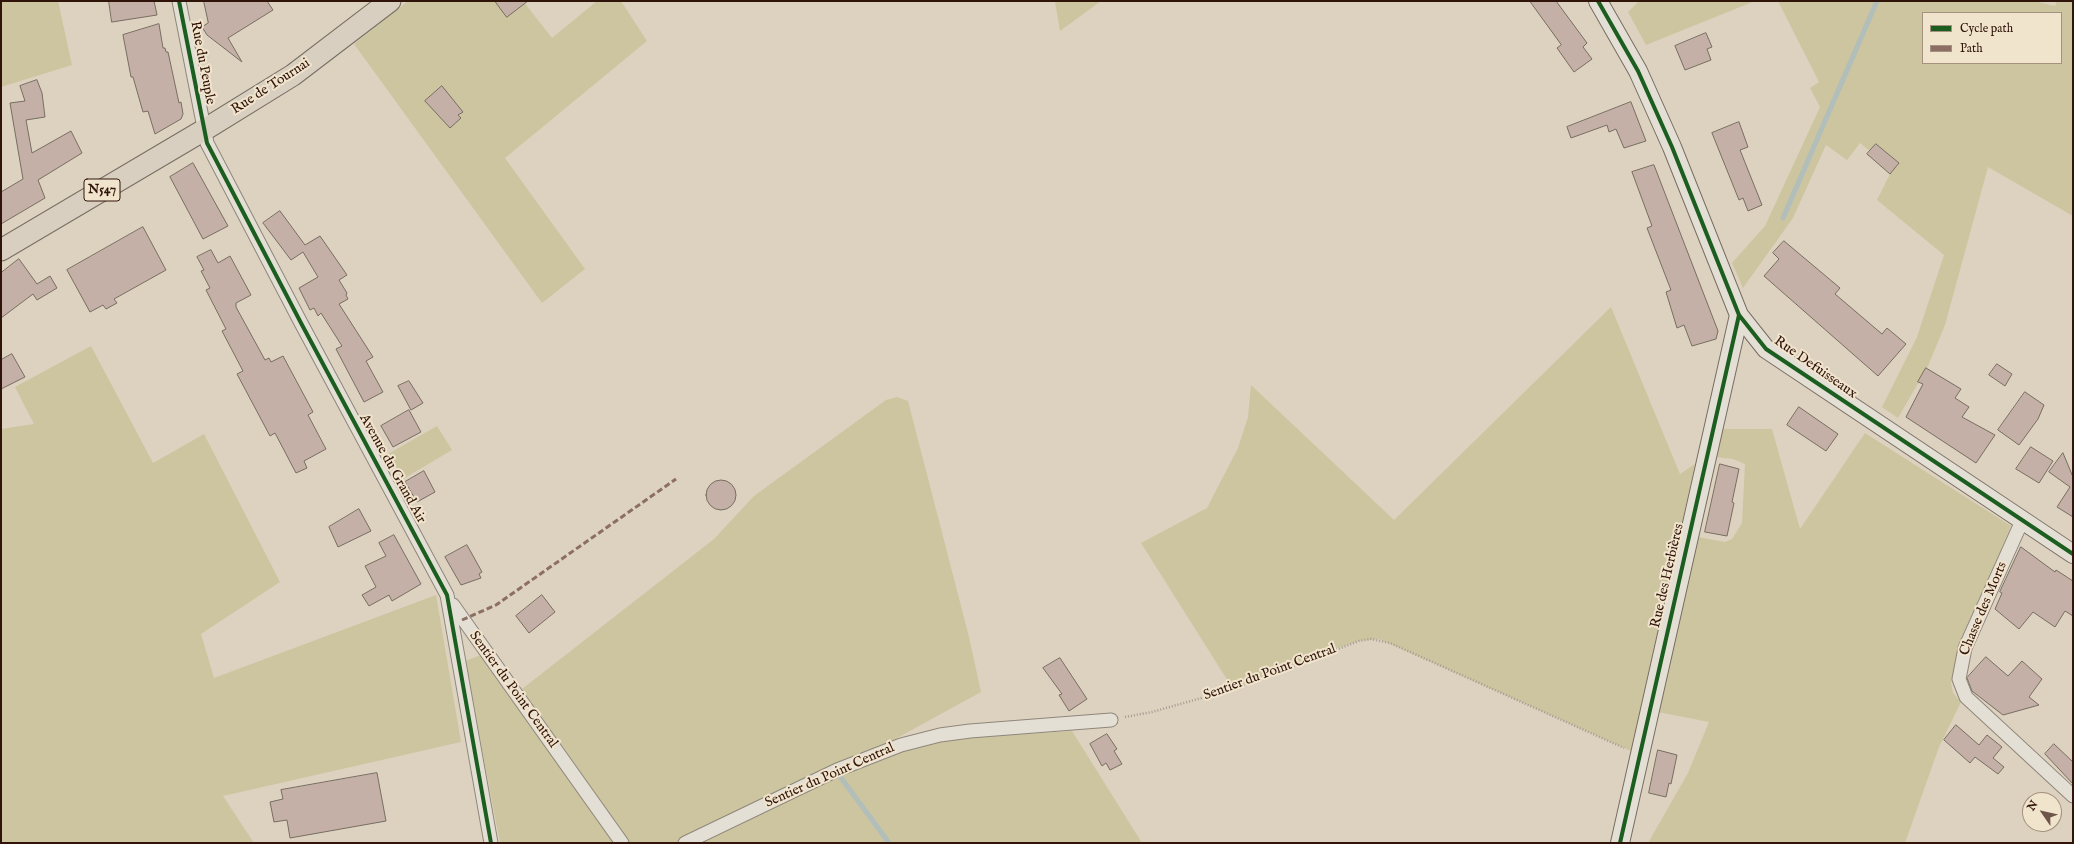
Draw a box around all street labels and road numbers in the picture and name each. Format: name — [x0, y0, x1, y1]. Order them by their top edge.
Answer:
street label: Rue du Peuple — [186, 20, 218, 106]
street label: Rue de Tournai — [229, 55, 313, 119]
road number: N547 — [84, 179, 120, 201]
street label: Rue Defuisseaux — [1770, 333, 1860, 403]
street label: Avenue du Grand Air — [355, 411, 429, 527]
street label: Rue des Herbières — [1648, 522, 1688, 630]
street label: Chasse des Morts — [1957, 560, 2011, 658]
street label: Sentier du Point Central — [465, 628, 561, 752]
street label: Sentier du Point Central — [1201, 641, 1339, 705]
street label: Sentier du Point Central — [763, 740, 897, 812]

